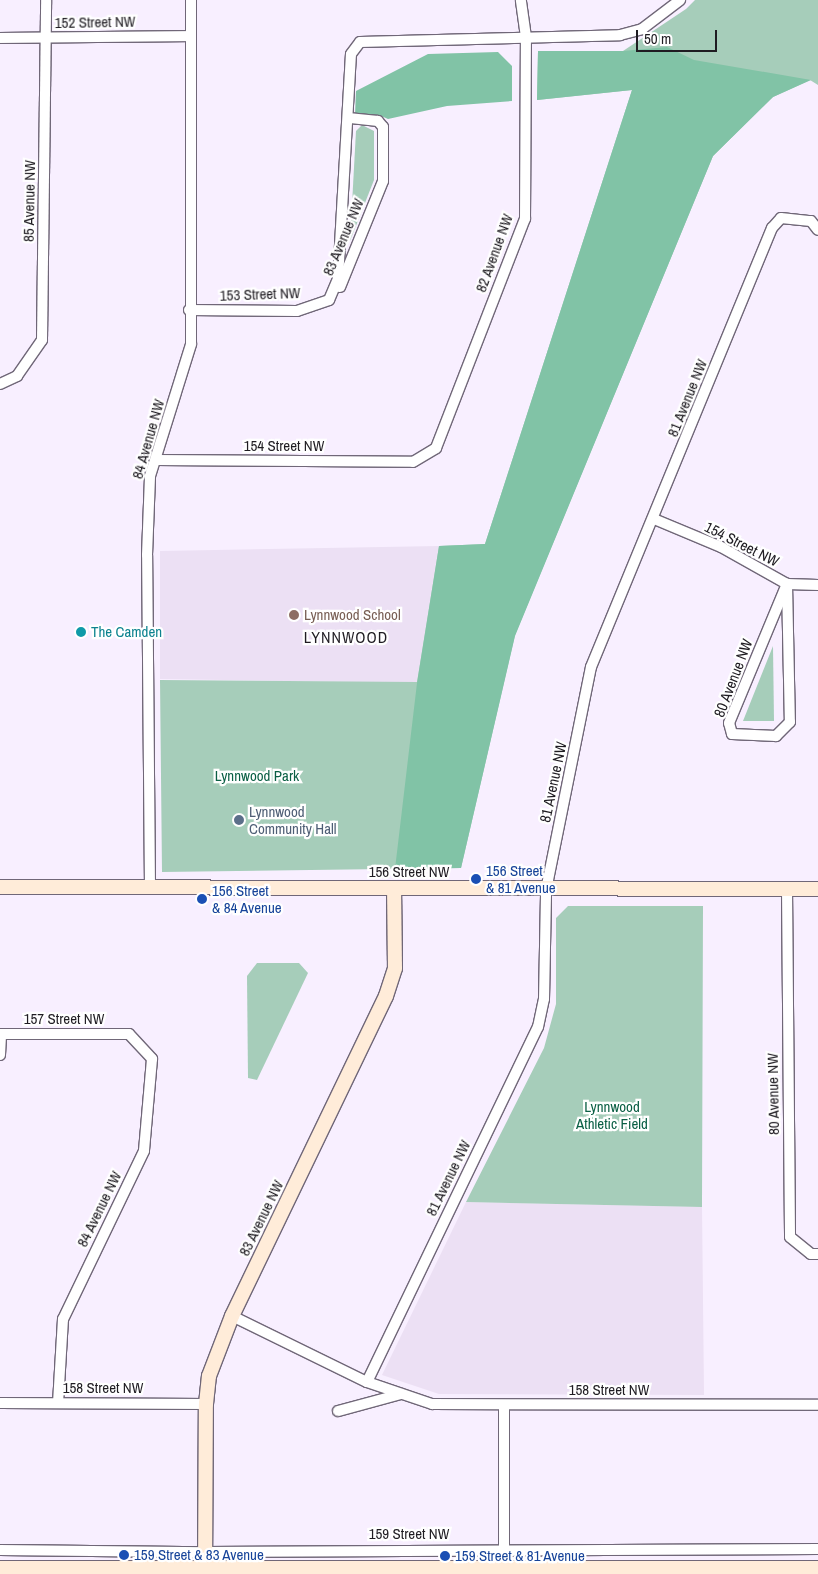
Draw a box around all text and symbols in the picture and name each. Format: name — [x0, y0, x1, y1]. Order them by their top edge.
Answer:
street label: 152 Street NW — [55, 12, 135, 32]
scale bar — [638, 20, 719, 52]
text: 50 m — [644, 28, 671, 49]
street label: 85 Avenue NW — [19, 160, 39, 242]
street label: 83 Avenue NW — [319, 196, 367, 278]
street label: 82 Avenue NW — [471, 211, 517, 295]
street label: 153 Street NW — [219, 284, 301, 304]
street label: 81 Avenue NW — [663, 356, 711, 440]
street label: 84 Avenue NW — [128, 397, 168, 481]
street label: 154 Street NW — [244, 437, 324, 455]
street label: 154 Street NW — [702, 518, 782, 570]
place label: Lynnwood School — [304, 606, 401, 624]
marker: Lynnwood School — [288, 609, 300, 621]
place label: The Camden — [91, 623, 162, 641]
marker: The Camden — [75, 626, 87, 638]
district label: LYNNWOOD — [303, 627, 389, 647]
street label: 80 Avenue NW — [710, 636, 756, 720]
street label: 81 Avenue NW — [536, 740, 570, 824]
park label: Lynnwood Park — [215, 767, 299, 785]
place label: Lynnwood Community Hall — [249, 802, 336, 837]
marker: Lynnwood Community Hall — [233, 814, 245, 826]
place label: 156 Street & 81 Avenue — [486, 861, 556, 896]
street label: 156 Street NW — [369, 863, 449, 881]
marker: 156 Street & 81 Avenue — [470, 873, 482, 885]
place label: 156 Street & 84 Avenue — [212, 881, 282, 916]
marker: 156 Street & 84 Avenue — [196, 893, 208, 905]
street label: 157 Street NW — [24, 1010, 104, 1028]
street label: 80 Avenue NW — [763, 1053, 783, 1135]
park label: Lynnwood Athletic Field — [576, 1097, 648, 1132]
street label: 81 Avenue NW — [422, 1137, 474, 1219]
street label: 84 Avenue NW — [73, 1168, 125, 1250]
street label: 83 Avenue NW — [235, 1177, 287, 1259]
street label: 158 Street NW — [63, 1379, 143, 1397]
street label: 158 Street NW — [569, 1381, 649, 1399]
street label: 159 Street NW — [369, 1525, 449, 1543]
place label: 159 Street & 83 Avenue — [134, 1546, 264, 1564]
place label: 159 Street & 81 Avenue — [455, 1547, 585, 1565]
marker: 159 Street & 83 Avenue — [118, 1549, 130, 1561]
marker: 159 Street & 81 Avenue — [439, 1550, 451, 1562]

